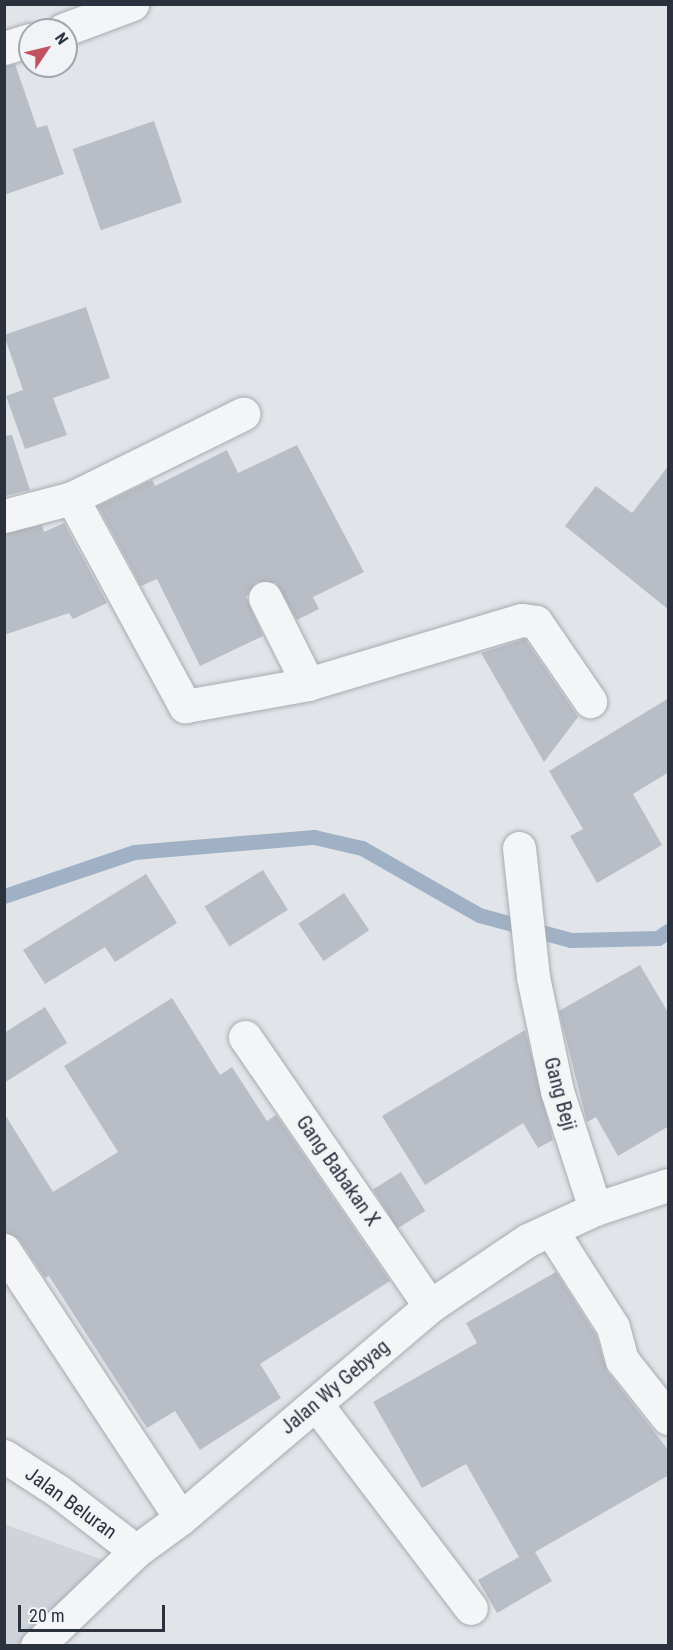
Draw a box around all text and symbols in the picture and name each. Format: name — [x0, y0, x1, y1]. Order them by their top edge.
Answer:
north arrow — [18, 18, 78, 78]
text: N — [51, 29, 72, 48]
street label: Gang Beji — [539, 1055, 581, 1133]
street label: Gang Babakan X — [291, 1111, 385, 1231]
street label: Jalan Wy Gebyag — [276, 1335, 394, 1439]
street label: Jalan Beluran — [21, 1462, 121, 1544]
scale bar — [21, 1593, 168, 1631]
text: 20 m — [29, 1605, 64, 1626]

